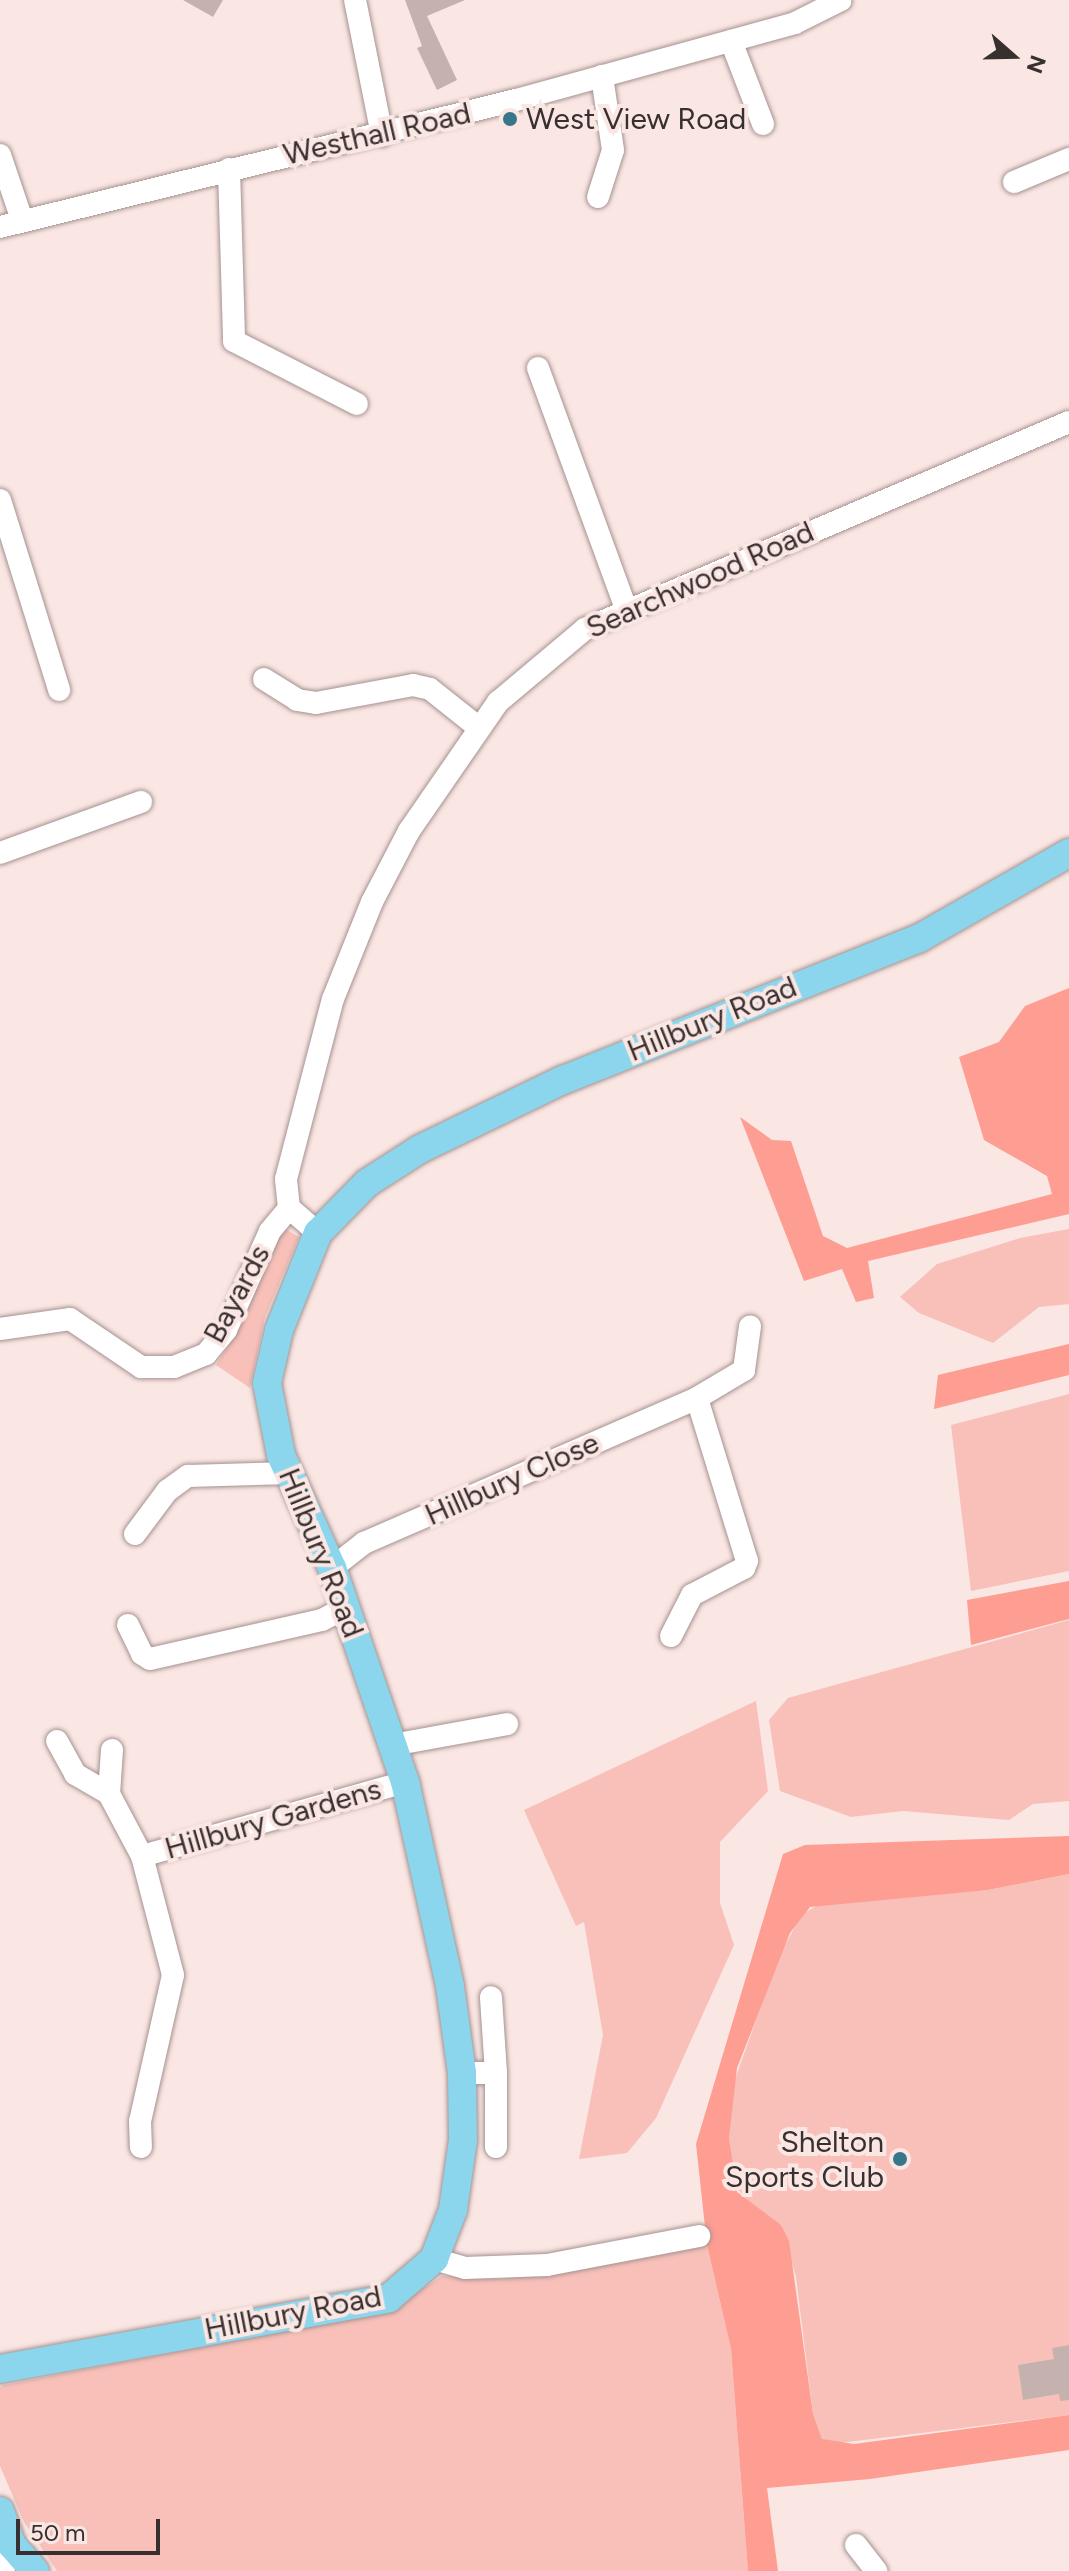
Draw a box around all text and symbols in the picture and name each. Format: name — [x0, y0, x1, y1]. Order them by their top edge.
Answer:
north arrow — [973, 16, 1053, 96]
text: N — [1020, 52, 1052, 77]
street label: Westhall Road — [280, 95, 474, 173]
place label: West View Road — [526, 101, 746, 137]
marker: West View Road — [501, 110, 519, 128]
street label: Searchwood Road — [581, 514, 819, 646]
street label: Hillbury Road — [622, 969, 802, 1069]
street label: Bayards — [196, 1239, 278, 1349]
street label: Hillbury Close — [420, 1425, 604, 1533]
street label: Hillbury Road — [271, 1463, 371, 1643]
street label: Hillbury Gardens — [161, 1771, 385, 1867]
place label: Shelton Sports Club — [725, 2124, 884, 2194]
marker: Shelton Sports Club — [891, 2150, 909, 2168]
street label: Hillbury Road — [202, 2278, 384, 2348]
scale bar — [20, 2503, 164, 2553]
text: 50 m — [30, 2518, 86, 2547]

